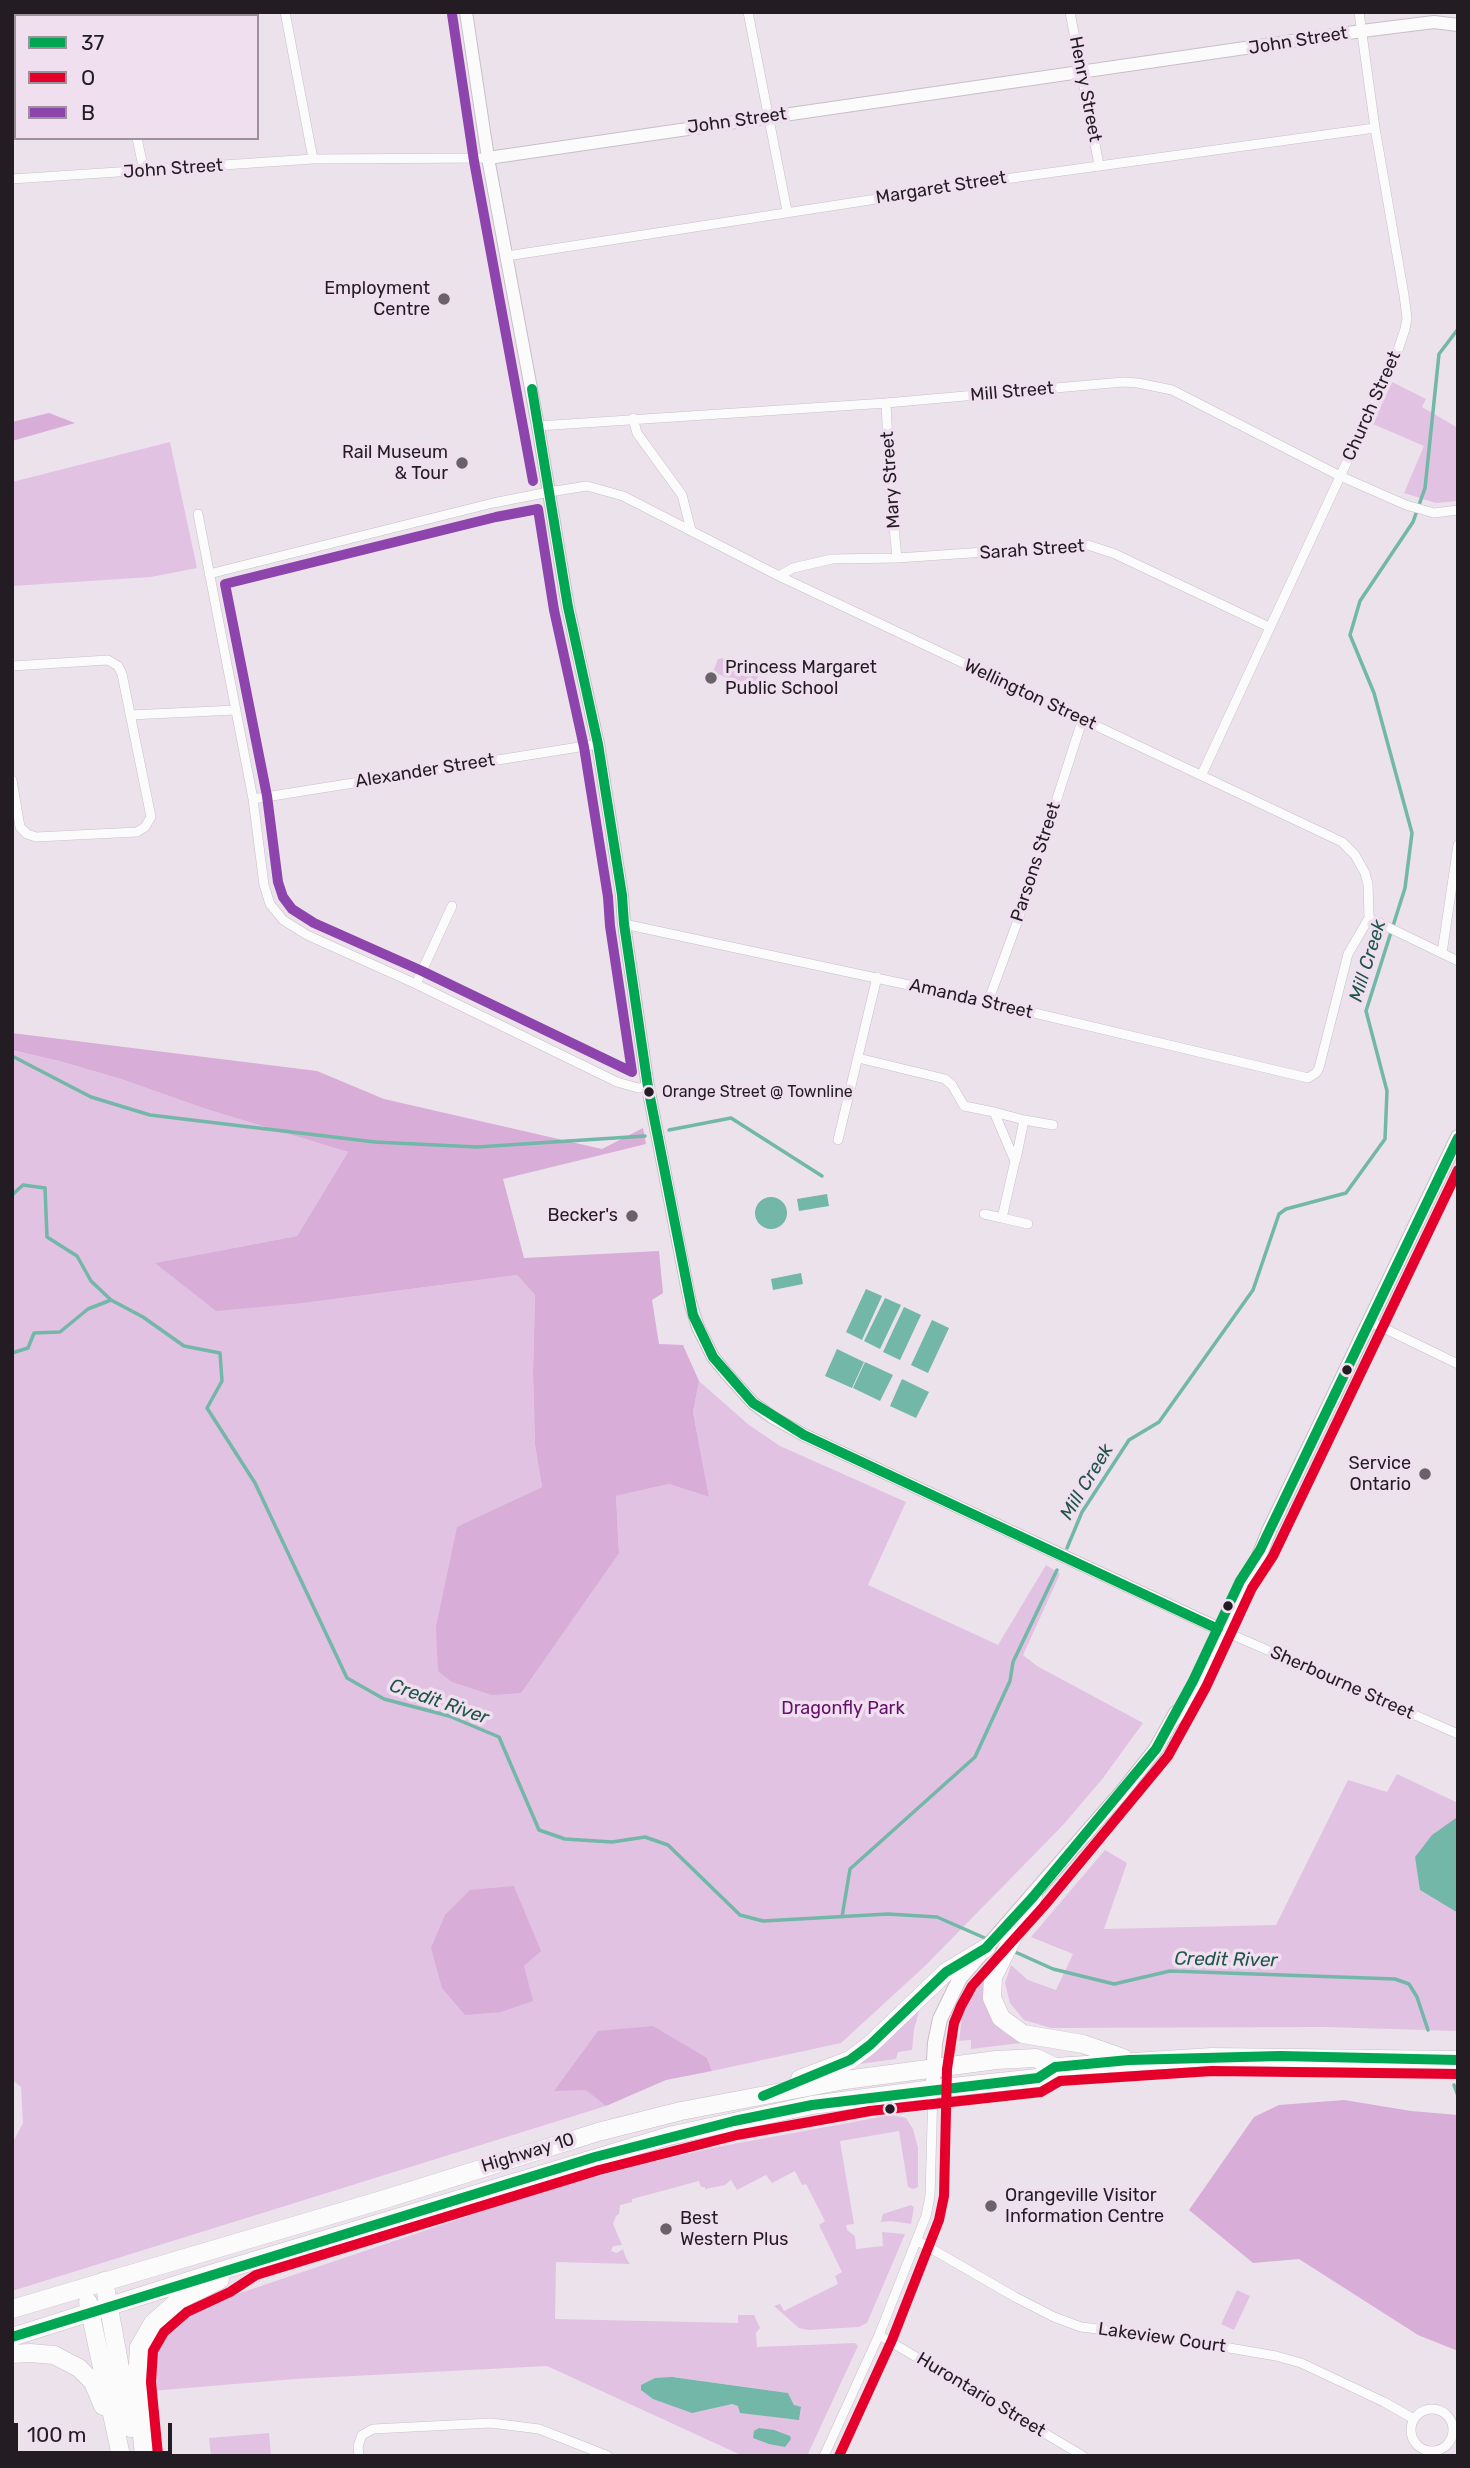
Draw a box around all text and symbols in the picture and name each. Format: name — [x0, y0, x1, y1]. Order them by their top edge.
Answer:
legend — [14, 14, 259, 140]
street label: John Street — [1247, 23, 1349, 59]
text: 37 — [81, 30, 104, 55]
street label: Henry Street — [1064, 34, 1106, 144]
text: O — [81, 65, 95, 90]
text: B — [81, 100, 95, 125]
street label: John Street — [686, 103, 788, 139]
street label: John Street — [122, 155, 224, 183]
street label: Margaret Street — [874, 167, 1008, 209]
place label: Employment Centre — [324, 278, 430, 320]
marker: Employment Centre — [436, 291, 452, 307]
street label: Church Street — [1338, 348, 1406, 464]
street label: Mill Street — [969, 378, 1055, 406]
street label: Mary Street — [877, 431, 905, 529]
place label: Rail Museum & Tour — [342, 442, 448, 484]
marker: Rail Museum & Tour — [454, 455, 470, 471]
street label: Sarah Street — [979, 536, 1085, 564]
street label: Wellington Street — [960, 655, 1100, 735]
place label: Princess Margaret Public School — [725, 657, 877, 700]
marker: Princess Margaret Public School — [703, 670, 719, 686]
street label: Alexander Street — [354, 749, 496, 793]
street label: Parsons Street — [1007, 800, 1065, 924]
water label: Mill Creek — [1345, 917, 1391, 1005]
street label: Amanda Street — [907, 974, 1035, 1024]
place label: Orange Street @ Townline — [662, 1082, 853, 1102]
marker: Orange Street @ Townline — [642, 1085, 656, 1099]
place label: Becker's — [547, 1205, 618, 1227]
marker: Becker's — [624, 1208, 640, 1224]
unlabelled marker — [1340, 1363, 1354, 1377]
water label: Mill Creek — [1055, 1440, 1119, 1524]
place label: Service Ontario — [1349, 1453, 1411, 1496]
marker: Service Ontario — [1417, 1466, 1433, 1482]
unlabelled marker — [1221, 1599, 1235, 1613]
street label: Sherbourne Street — [1267, 1642, 1417, 1724]
water label: Credit River — [386, 1674, 492, 1730]
park label: Dragonfly Park — [781, 1698, 905, 1720]
water label: Credit River — [1174, 1948, 1278, 1972]
unlabelled marker — [883, 2102, 897, 2116]
street label: Highway 10 — [479, 2129, 577, 2177]
place label: Orangeville Visitor Information Centre — [1005, 2185, 1164, 2228]
marker: Orangeville Visitor Information Centre — [983, 2198, 999, 2214]
place label: Best Western Plus — [680, 2208, 789, 2250]
marker: Best Western Plus — [658, 2221, 674, 2237]
street label: Lakeview Court — [1097, 2318, 1227, 2358]
street label: Hurontario Street — [913, 2348, 1049, 2442]
scale bar — [18, 2408, 175, 2452]
text: 100 m — [27, 2422, 86, 2447]

